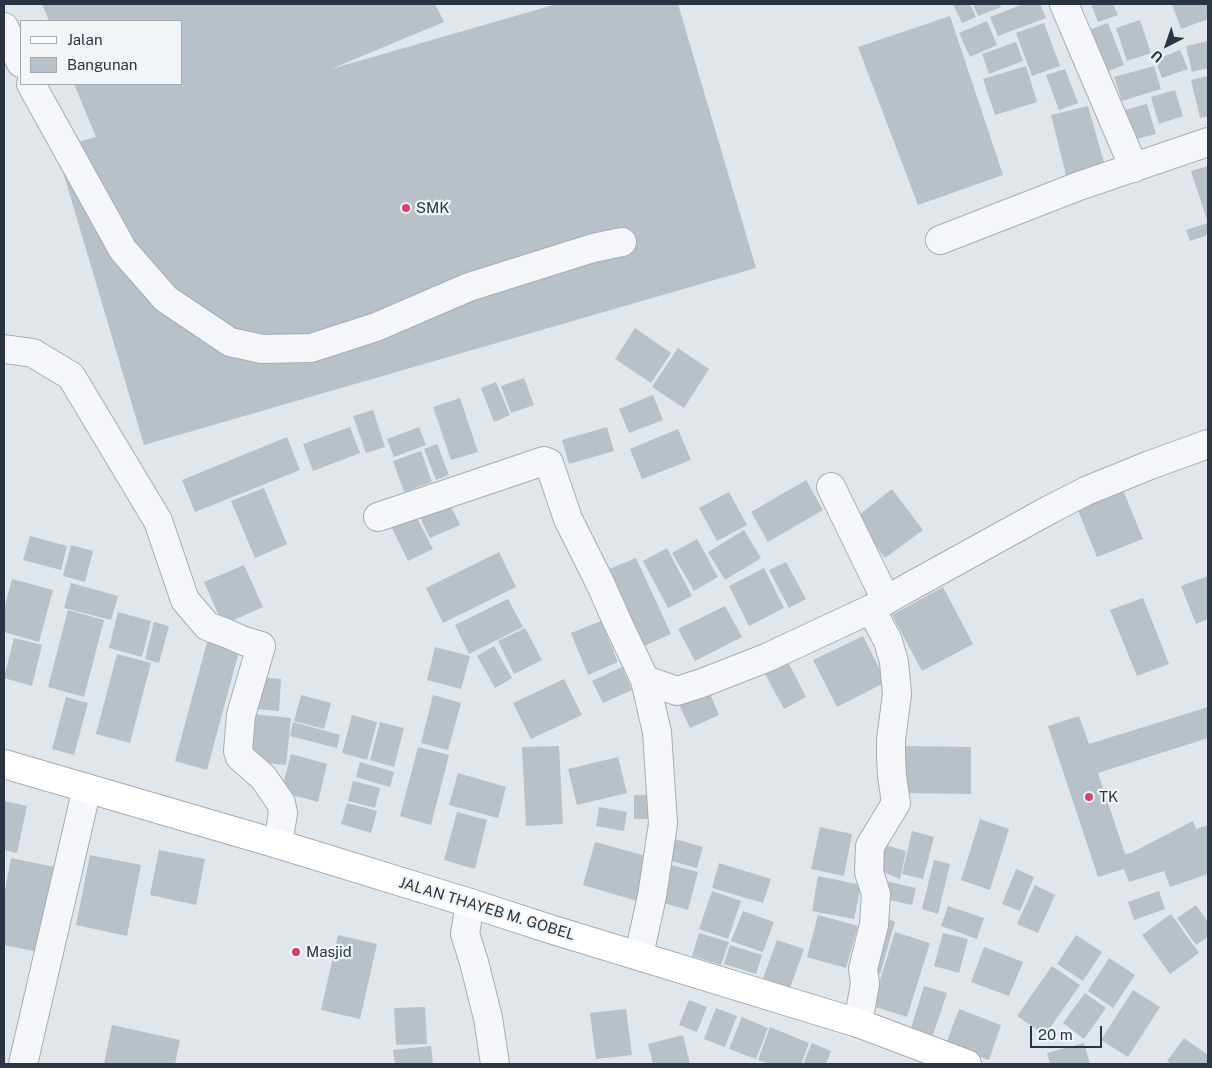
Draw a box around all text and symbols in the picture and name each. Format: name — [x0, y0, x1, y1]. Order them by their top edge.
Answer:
legend — [20, 20, 182, 85]
north arrow — [1142, 20, 1192, 70]
text: Jalan — [67, 31, 103, 48]
text: U — [1148, 47, 1166, 66]
text: Bangunan — [67, 56, 138, 73]
place label: SMK — [416, 199, 450, 217]
marker: SMK — [400, 202, 412, 214]
place label: TK — [1099, 788, 1118, 806]
marker: TK — [1083, 791, 1095, 803]
street label: JALAN THAYEB M. GOBEL — [397, 874, 577, 944]
place label: Masjid — [306, 943, 352, 961]
marker: Masjid — [290, 946, 302, 958]
scale bar — [1032, 1016, 1104, 1048]
text: 20 m — [1038, 1026, 1073, 1043]

